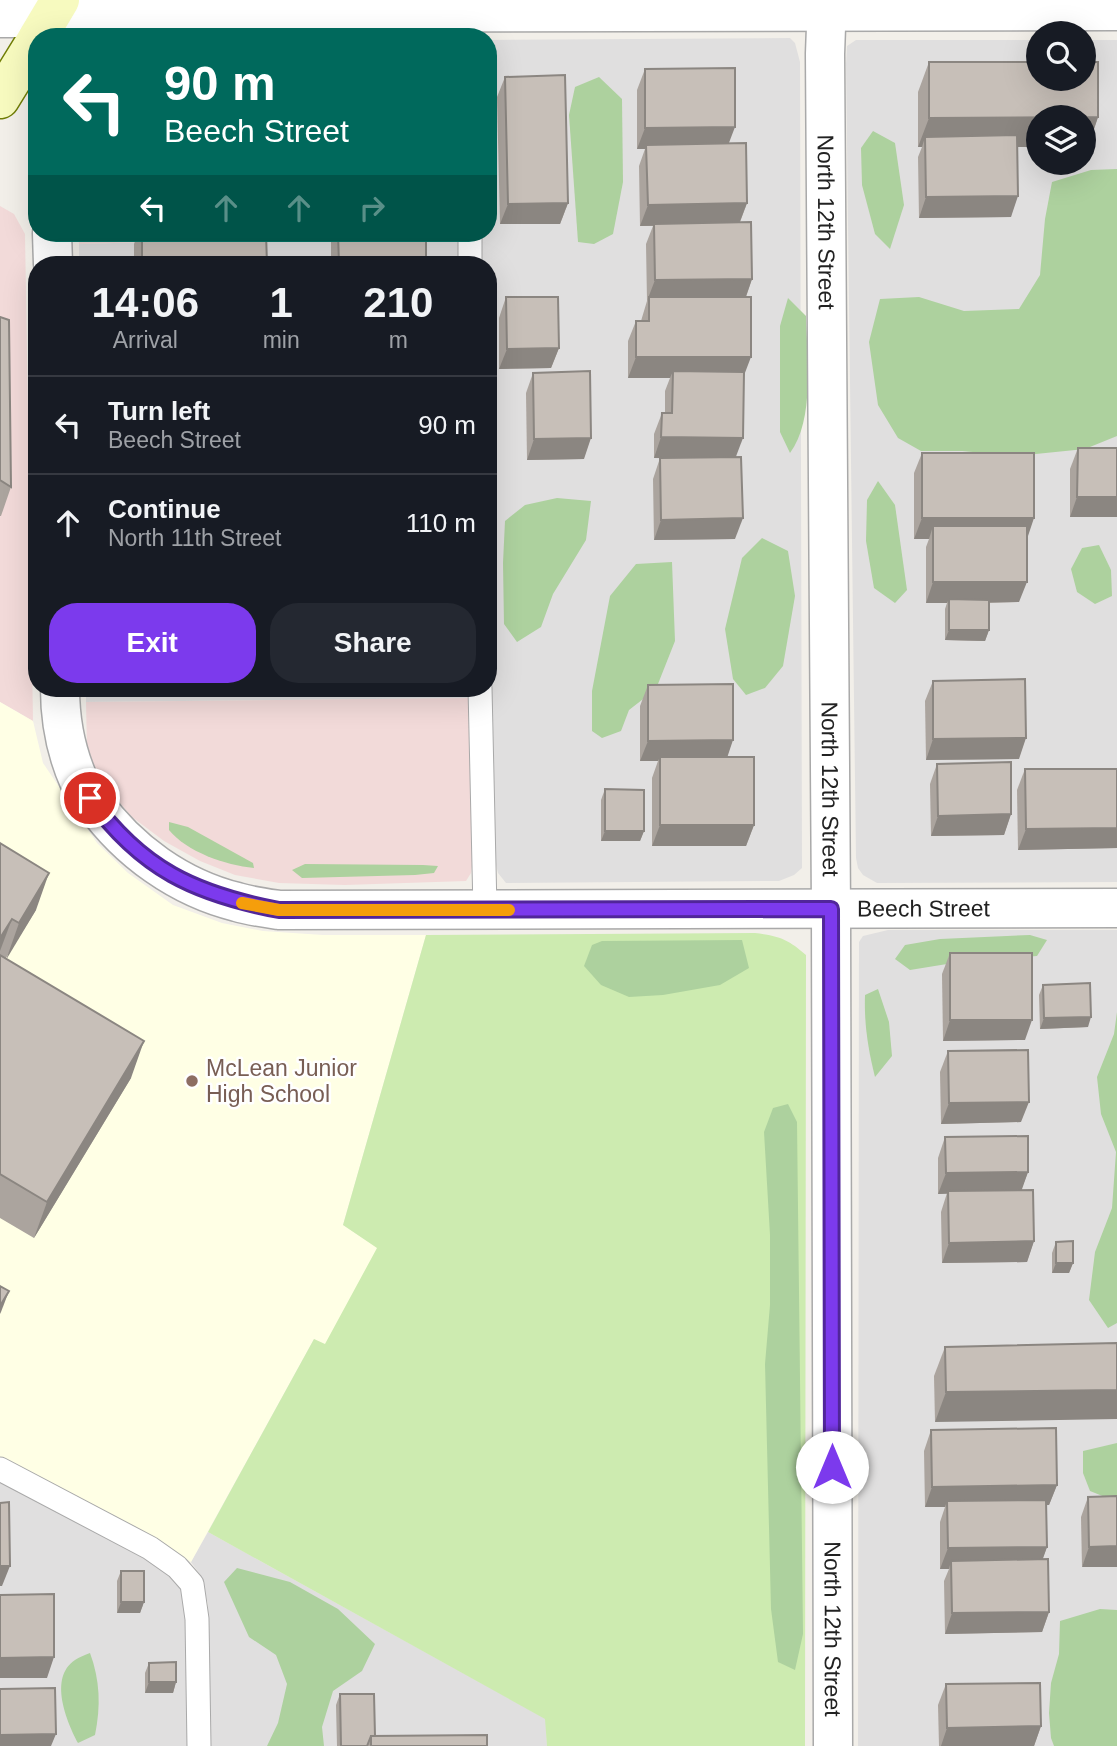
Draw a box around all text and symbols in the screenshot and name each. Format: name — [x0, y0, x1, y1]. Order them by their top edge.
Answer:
map controls — [1026, 21, 1096, 175]
button: search — [1026, 21, 1096, 91]
icon: left — [49, 56, 140, 147]
text: 90 m — [164, 56, 276, 110]
button: layers — [1026, 105, 1096, 175]
text: Beech Street — [164, 113, 349, 149]
street label: North 12th Street — [813, 134, 840, 310]
icon: left — [134, 189, 172, 227]
icon: ahead — [207, 189, 245, 227]
icon: ahead — [280, 189, 318, 227]
icon: right — [353, 189, 391, 227]
text: 14:06 — [92, 279, 199, 326]
text: 1 — [269, 279, 293, 326]
text: 210 — [363, 279, 433, 326]
text: Arrival — [113, 327, 178, 353]
text: min — [263, 327, 300, 353]
text: m — [389, 327, 408, 353]
text: Turn left — [108, 396, 210, 426]
icon: left — [49, 406, 87, 444]
text: 90 m — [418, 410, 476, 440]
text: Beech Street — [108, 427, 241, 453]
text: Continue — [108, 494, 221, 524]
icon: ahead — [49, 504, 87, 542]
text: 110 m — [406, 508, 476, 538]
text: North 11th Street — [108, 525, 281, 551]
button: Exit — [49, 603, 256, 683]
button: Share — [270, 603, 476, 683]
street label: North 12th Street — [817, 701, 844, 877]
pin — [60, 768, 120, 828]
icon: arrive — [71, 779, 109, 817]
street label: Beech Street — [857, 895, 991, 922]
place label: McLean Junior High School — [206, 1055, 357, 1107]
marker: McLean Junior High School — [184, 1073, 200, 1089]
position arrow — [795, 1430, 869, 1504]
street label: North 12th Street — [820, 1541, 846, 1717]

